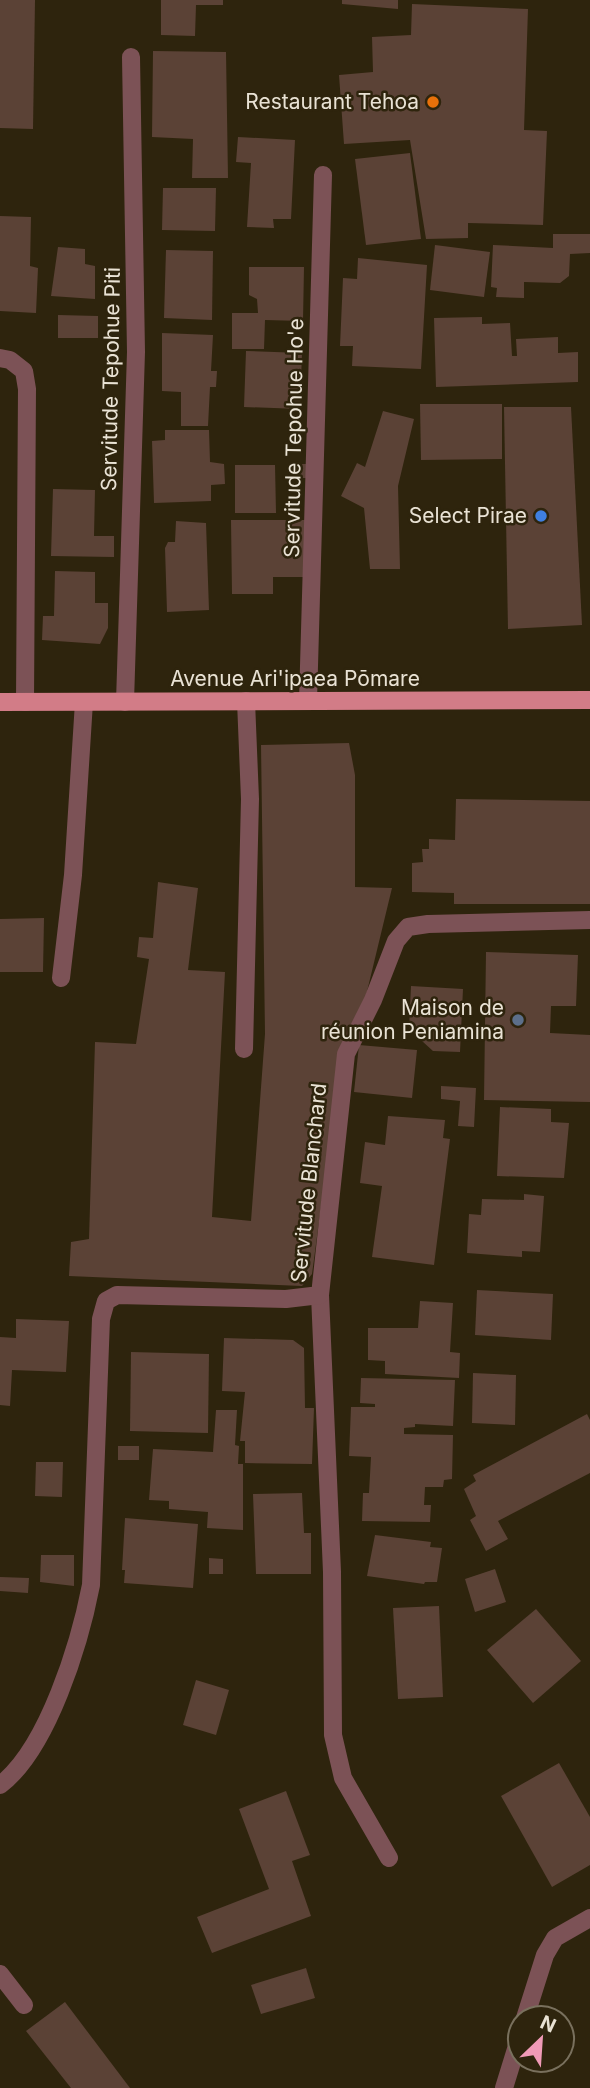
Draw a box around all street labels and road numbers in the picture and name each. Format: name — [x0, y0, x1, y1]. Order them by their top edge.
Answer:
street label: Servitude Tepohue Piti — [96, 267, 125, 491]
street label: Servitude Tepohue Ho'e — [279, 318, 308, 558]
street label: Avenue Ari'ipaea Pōmare — [170, 666, 420, 691]
street label: Servitude Blanchard — [286, 1082, 331, 1284]

